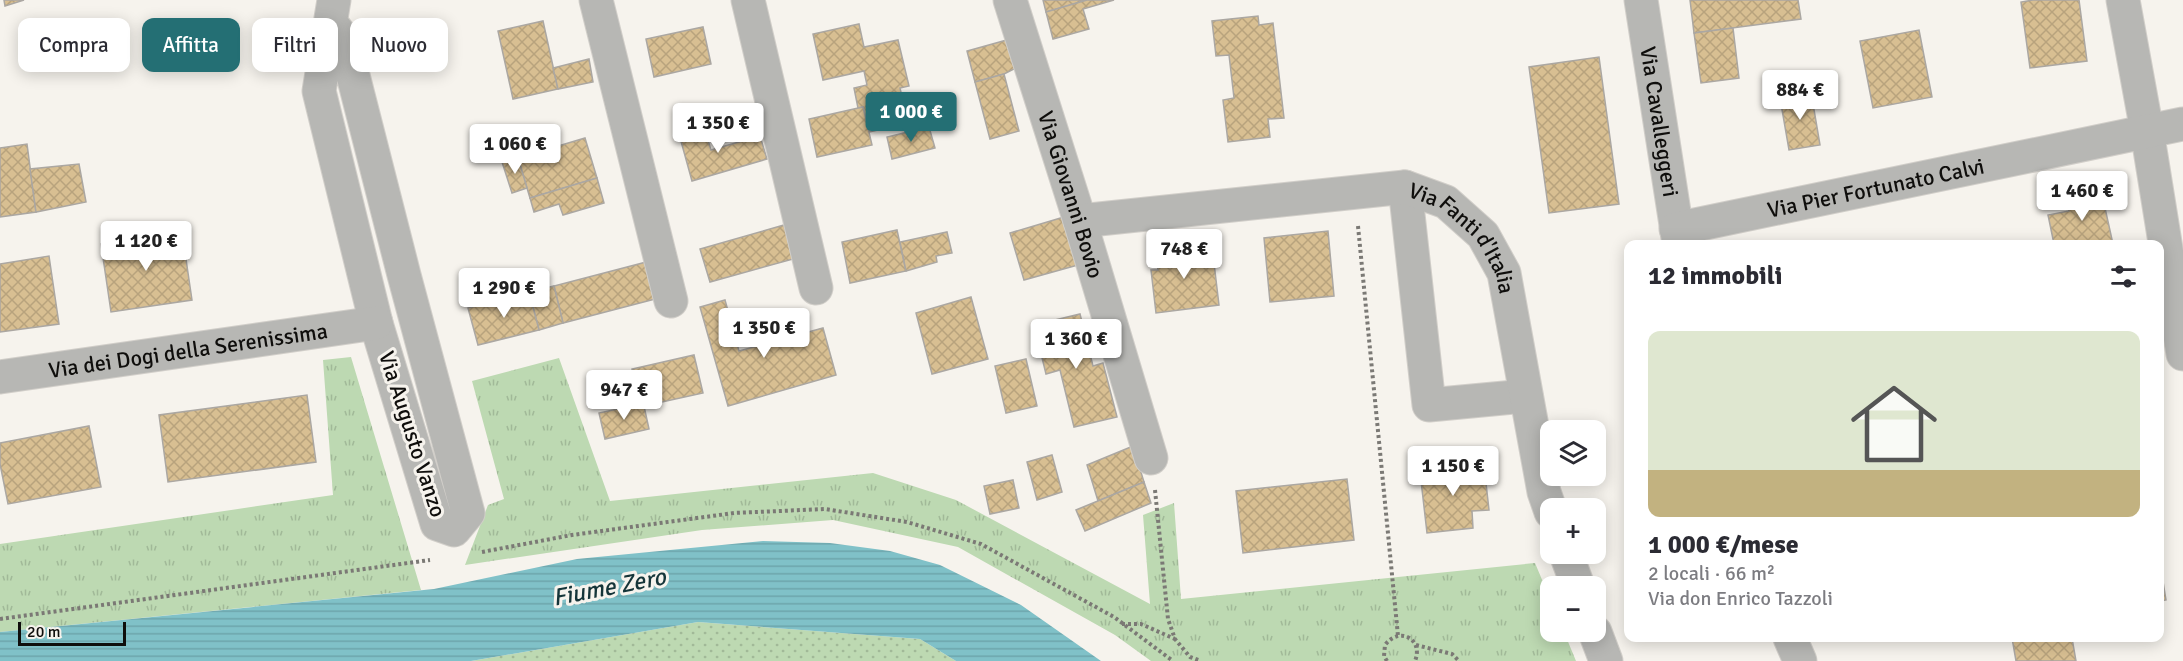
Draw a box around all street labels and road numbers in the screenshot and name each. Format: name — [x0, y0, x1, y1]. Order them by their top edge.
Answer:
street label: Via Cavalleggeri — [1634, 44, 1684, 199]
street label: Via Giovanni Bovio — [1032, 108, 1109, 282]
street label: Via Pier Fortunato Calvi — [1765, 153, 1987, 224]
street label: Via Fanti d'Italia — [1405, 177, 1521, 296]
street label: Via dei Dogi della Serenissima — [47, 317, 329, 384]
street label: Via Augusto Vanzo — [373, 348, 452, 520]

